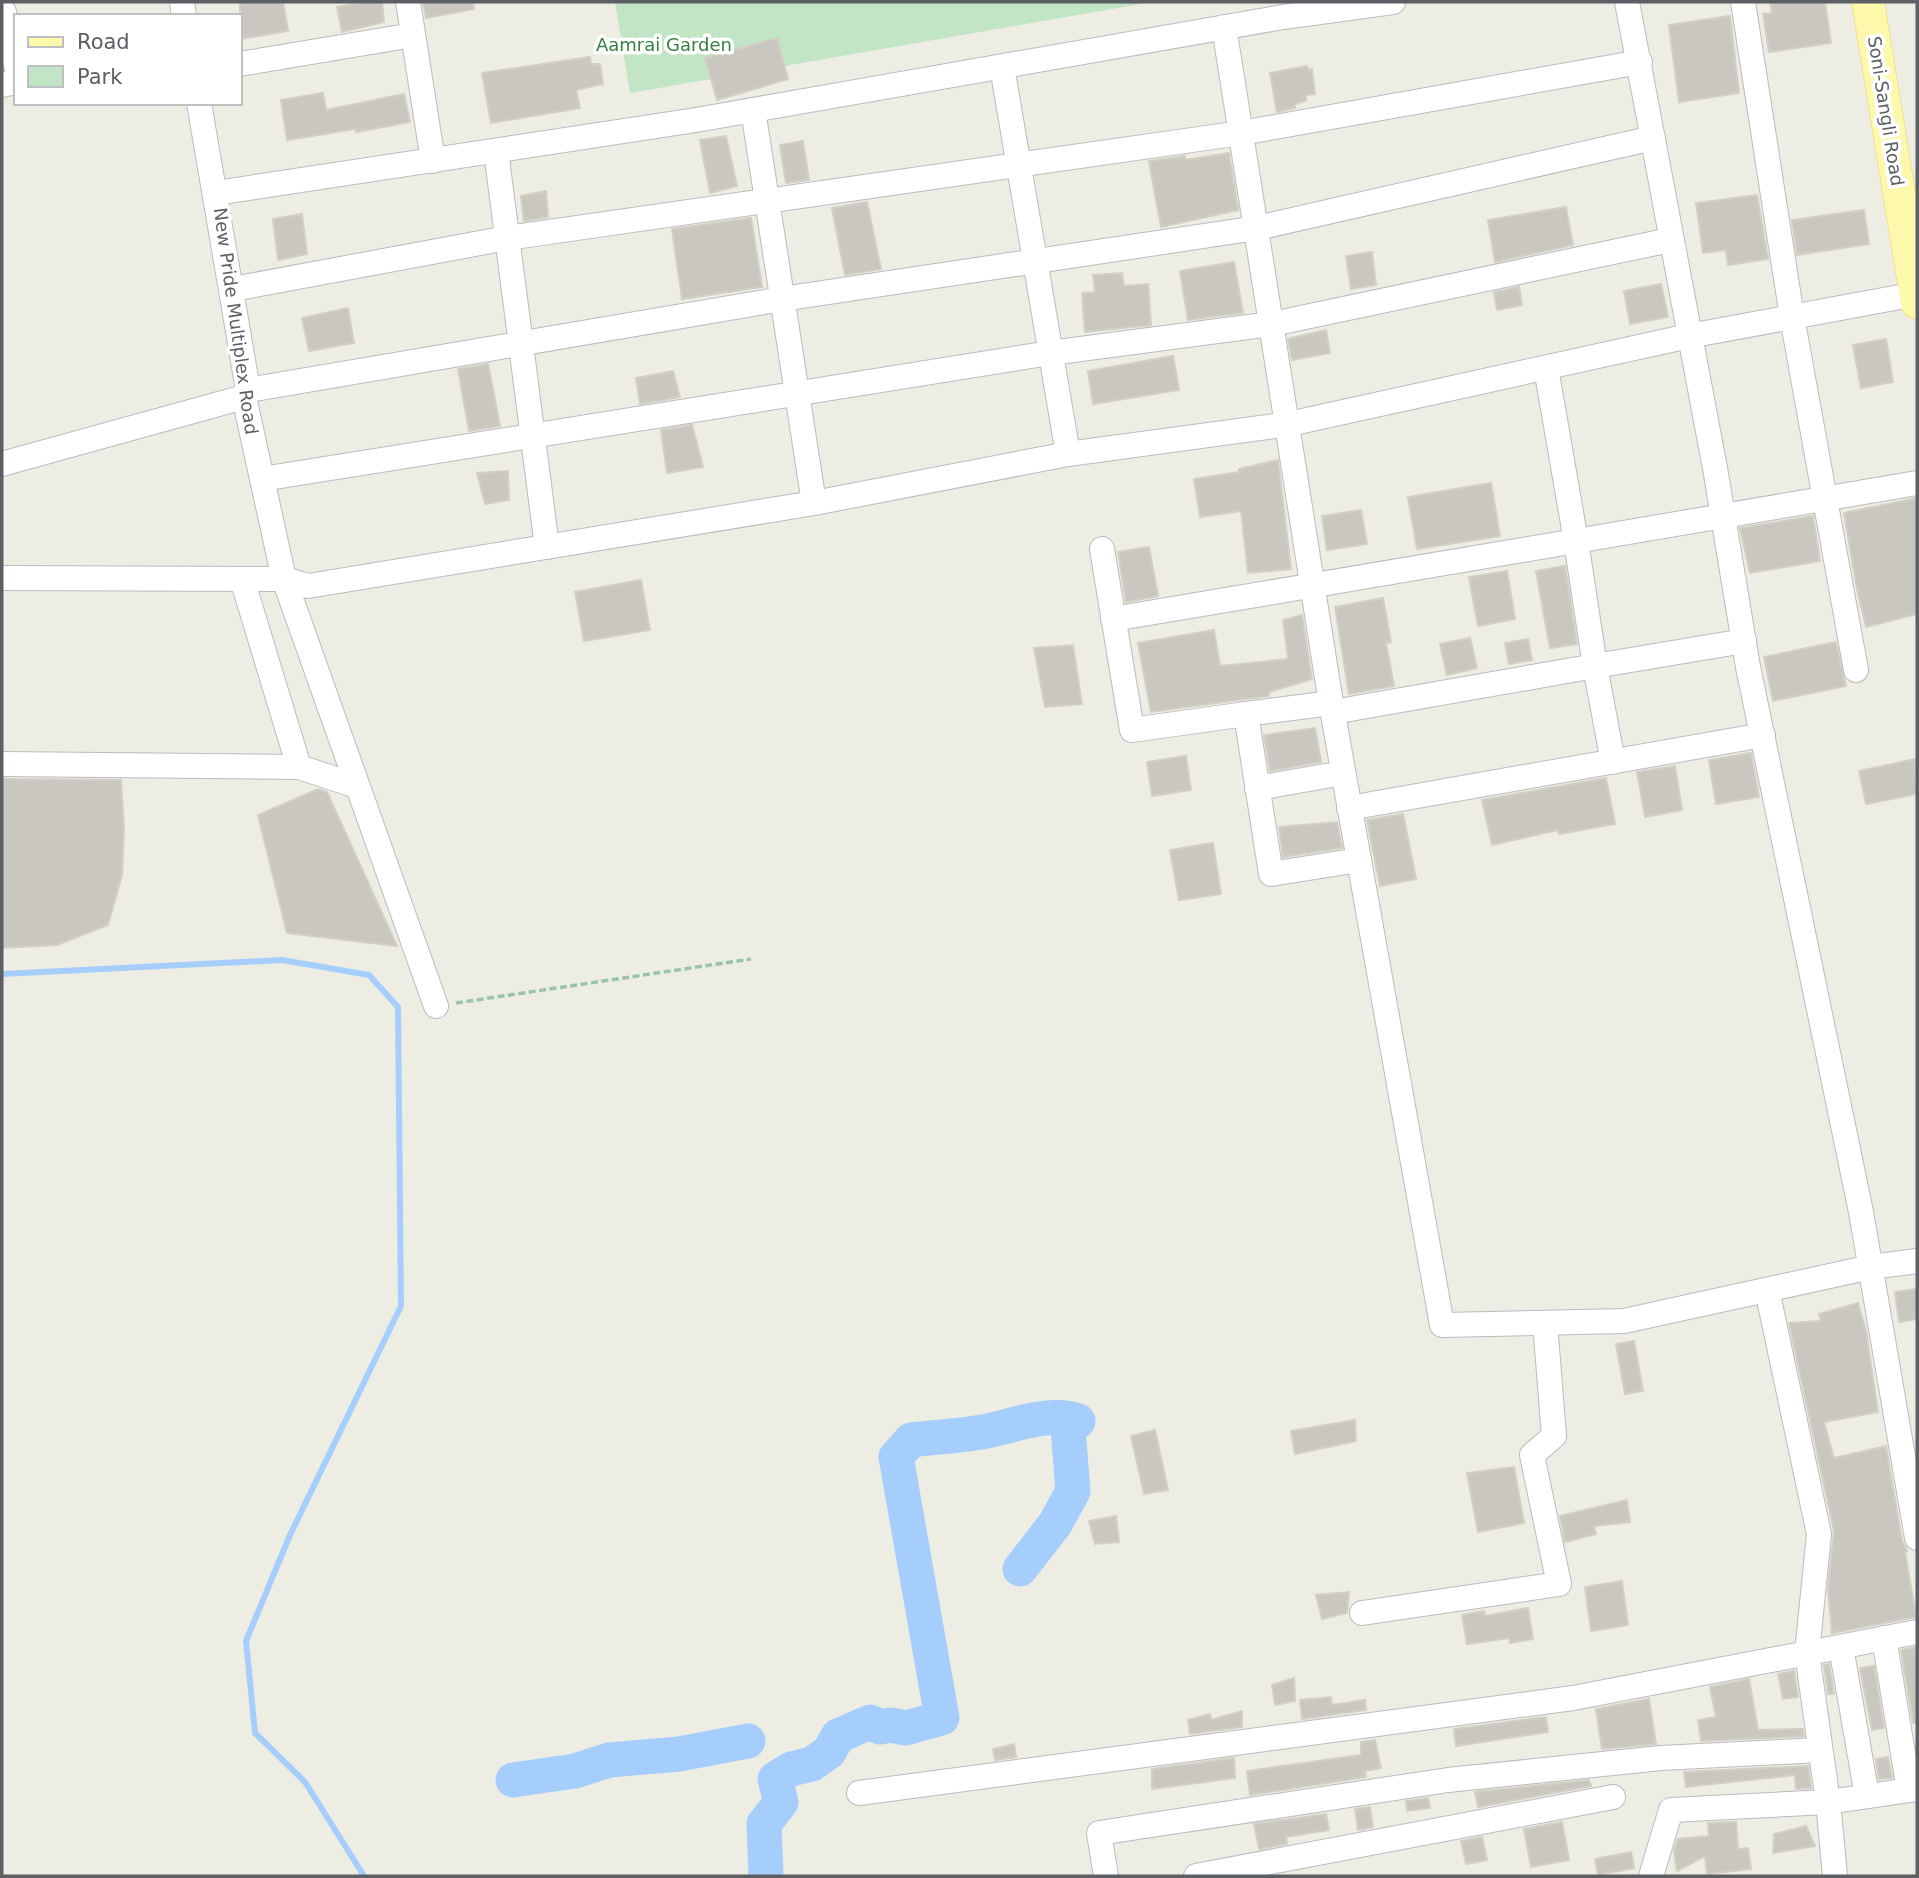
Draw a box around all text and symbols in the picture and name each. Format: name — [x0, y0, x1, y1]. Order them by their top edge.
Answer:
legend — [14, 14, 242, 105]
text: Road — [77, 30, 130, 54]
park label: Aamrai Garden — [596, 34, 732, 55]
street label: Soni-Sangli Road — [1864, 35, 1908, 187]
text: Park — [77, 65, 123, 89]
street label: New Pride Multiplex Road — [210, 206, 262, 436]

